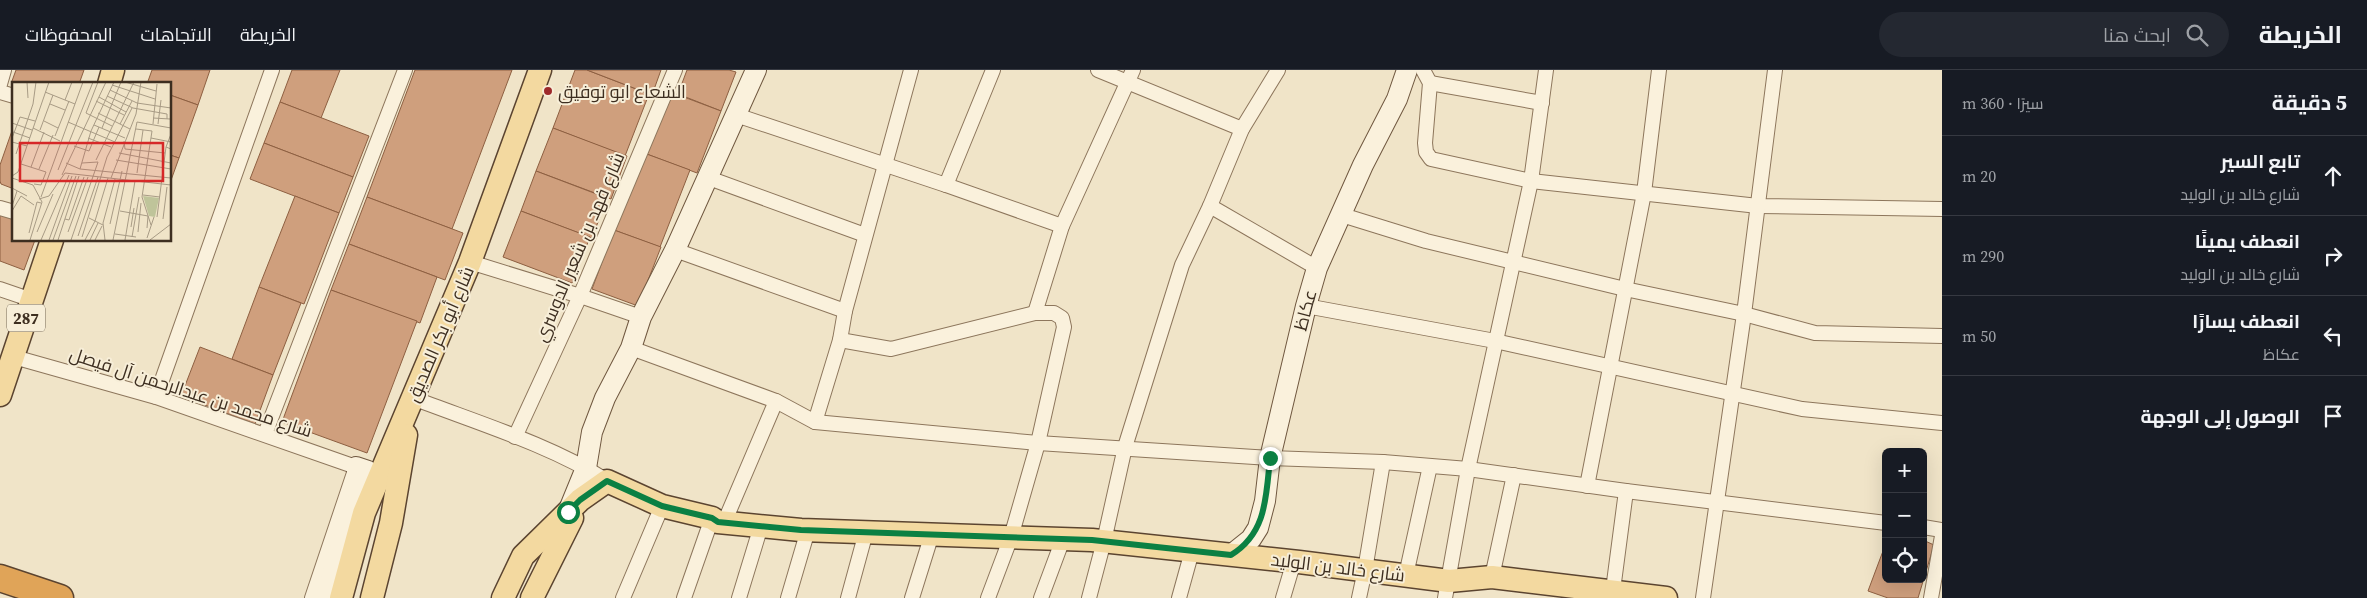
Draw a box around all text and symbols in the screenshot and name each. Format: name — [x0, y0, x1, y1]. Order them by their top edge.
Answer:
search box — [1879, 12, 2229, 57]
text: الخريطة — [2259, 18, 2342, 51]
icon: search — [2183, 21, 2211, 49]
text: المحفوظات — [25, 22, 113, 47]
text: الاتجاهات — [141, 22, 212, 47]
text: الخريطة — [240, 22, 296, 47]
text: ابحث هنا — [2103, 22, 2171, 48]
place label: الشعاع ابو توفيق — [558, 79, 686, 104]
inset map — [12, 82, 171, 241]
marker: الشعاع ابو توفيق — [542, 85, 554, 97]
text: 5 دقيقة — [2272, 88, 2347, 117]
text: سيرًا · 360 m — [1962, 92, 2043, 114]
street label: شارع فهد بن شعير الدوسري — [528, 148, 632, 346]
text: تابع السير — [2220, 148, 2300, 174]
icon: ahead — [2319, 162, 2347, 190]
text: 20 m — [1962, 165, 1996, 187]
text: شارع خالد بن الوليد — [2180, 183, 2300, 205]
text: انعطف يمينًا — [2195, 228, 2300, 254]
icon: right — [2319, 242, 2347, 270]
text: 290 m — [1962, 245, 2004, 267]
street label: شارع أبو بكر الصديق — [400, 262, 480, 406]
text: شارع خالد بن الوليد — [2180, 263, 2300, 285]
street label: عكاظ — [1288, 287, 1322, 333]
road number: 287 — [7, 304, 45, 332]
text: انعطف يسارًا — [2192, 308, 2300, 334]
icon: left — [2319, 322, 2347, 350]
text: 50 m — [1962, 325, 1996, 347]
street label: شارع محمد بن عبدالرحمن آل فيصل — [66, 341, 316, 443]
text: عكاظ — [2263, 343, 2300, 365]
icon: arrive — [2319, 402, 2347, 430]
text: الوصول إلى الوجهة — [2140, 403, 2300, 429]
route end — [1259, 447, 1282, 470]
map controls — [1882, 448, 1927, 583]
button: + — [1882, 448, 1927, 493]
button: − — [1882, 493, 1927, 538]
route start — [557, 501, 580, 524]
button: locate — [1882, 538, 1927, 583]
street label: شارع خالد بن الوليد — [1270, 546, 1406, 588]

